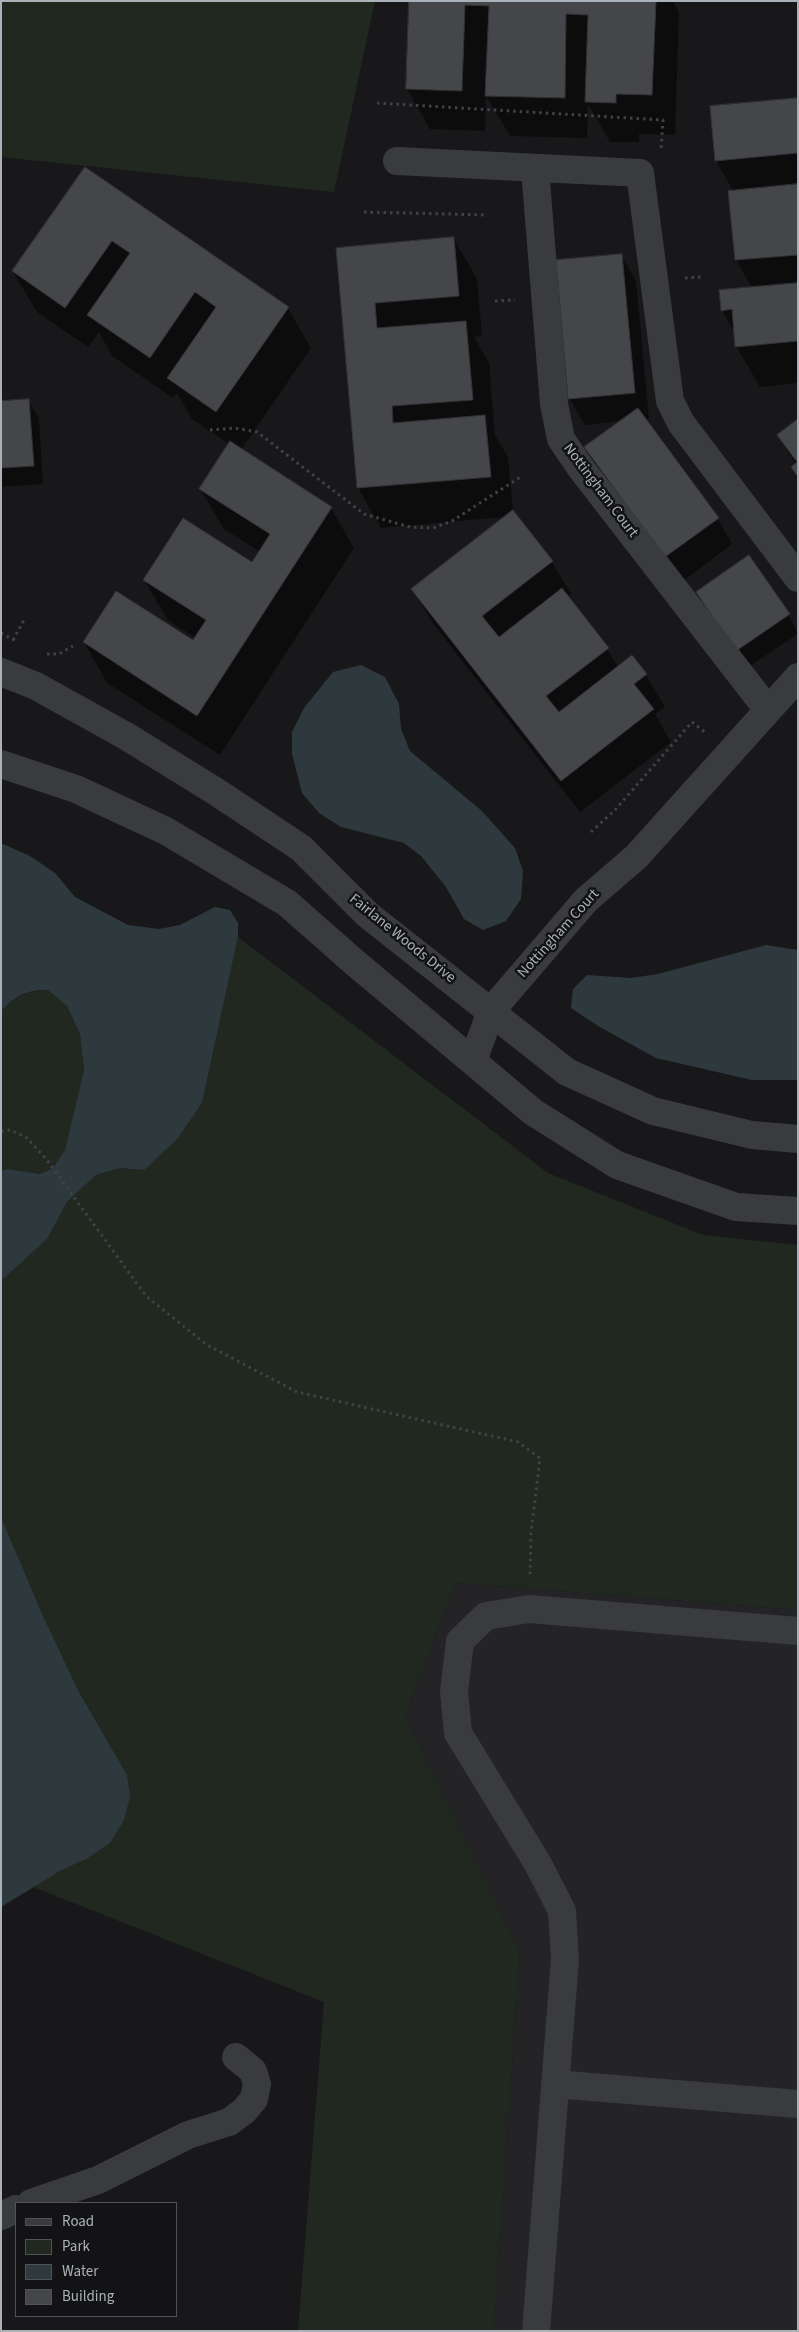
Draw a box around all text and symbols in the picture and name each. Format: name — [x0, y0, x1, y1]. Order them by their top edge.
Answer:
street label: Nottingham Court — [559, 440, 641, 542]
street label: Nottingham Court — [514, 886, 604, 982]
street label: Fairlane Woods Drive — [345, 891, 459, 987]
legend — [15, 2202, 178, 2317]
text: Road — [62, 2211, 94, 2232]
text: Park — [62, 2236, 90, 2257]
text: Water — [62, 2261, 98, 2282]
text: Building — [62, 2286, 114, 2307]

